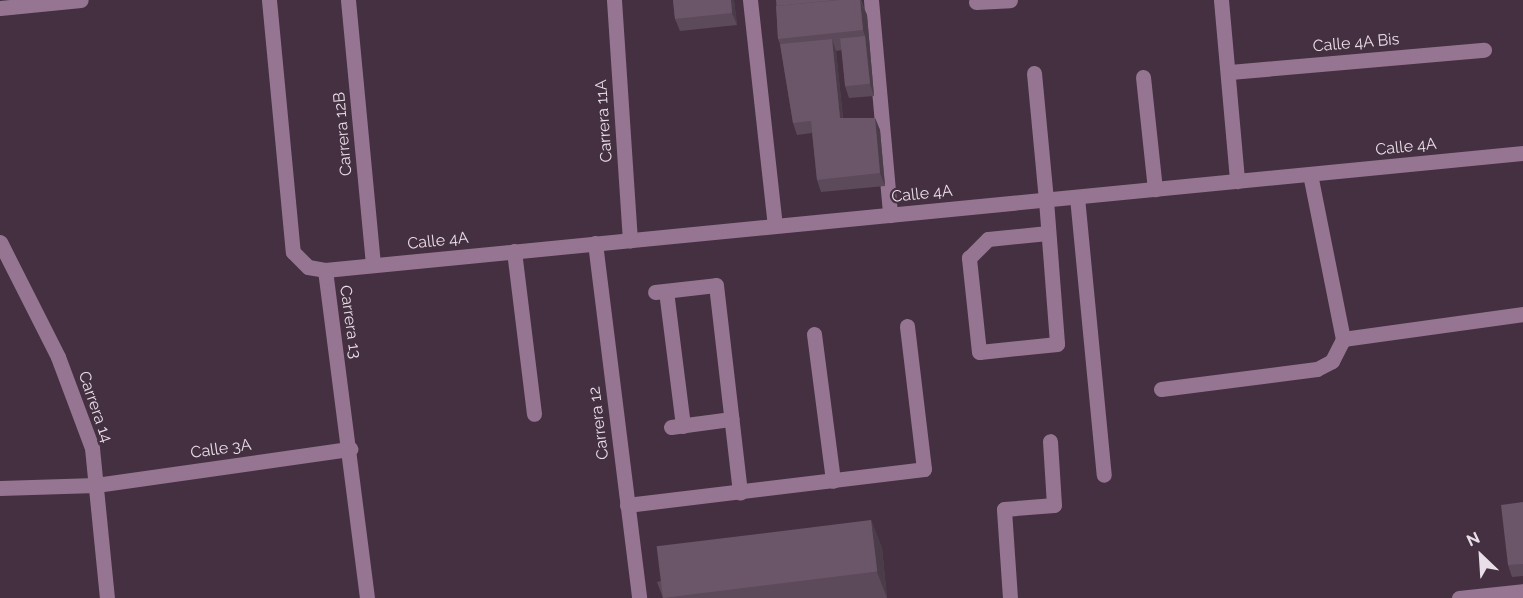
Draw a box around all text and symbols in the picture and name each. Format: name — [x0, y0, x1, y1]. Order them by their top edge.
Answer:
street label: Calle 4A Bis — [1312, 30, 1400, 56]
street label: Carrera 11A — [592, 79, 616, 163]
street label: Carrera 12B — [330, 91, 356, 177]
street label: Calle 4A — [1374, 134, 1438, 160]
street label: Calle 4A — [890, 181, 954, 207]
street label: Calle 4A — [406, 228, 470, 254]
street label: Carrera 13 — [335, 284, 365, 360]
street label: Carrera 14 — [74, 369, 116, 445]
street label: Carrera 12 — [585, 385, 613, 461]
street label: Calle 3A — [189, 435, 253, 463]
north arrow — [1451, 526, 1511, 586]
text: N — [1464, 528, 1483, 550]

